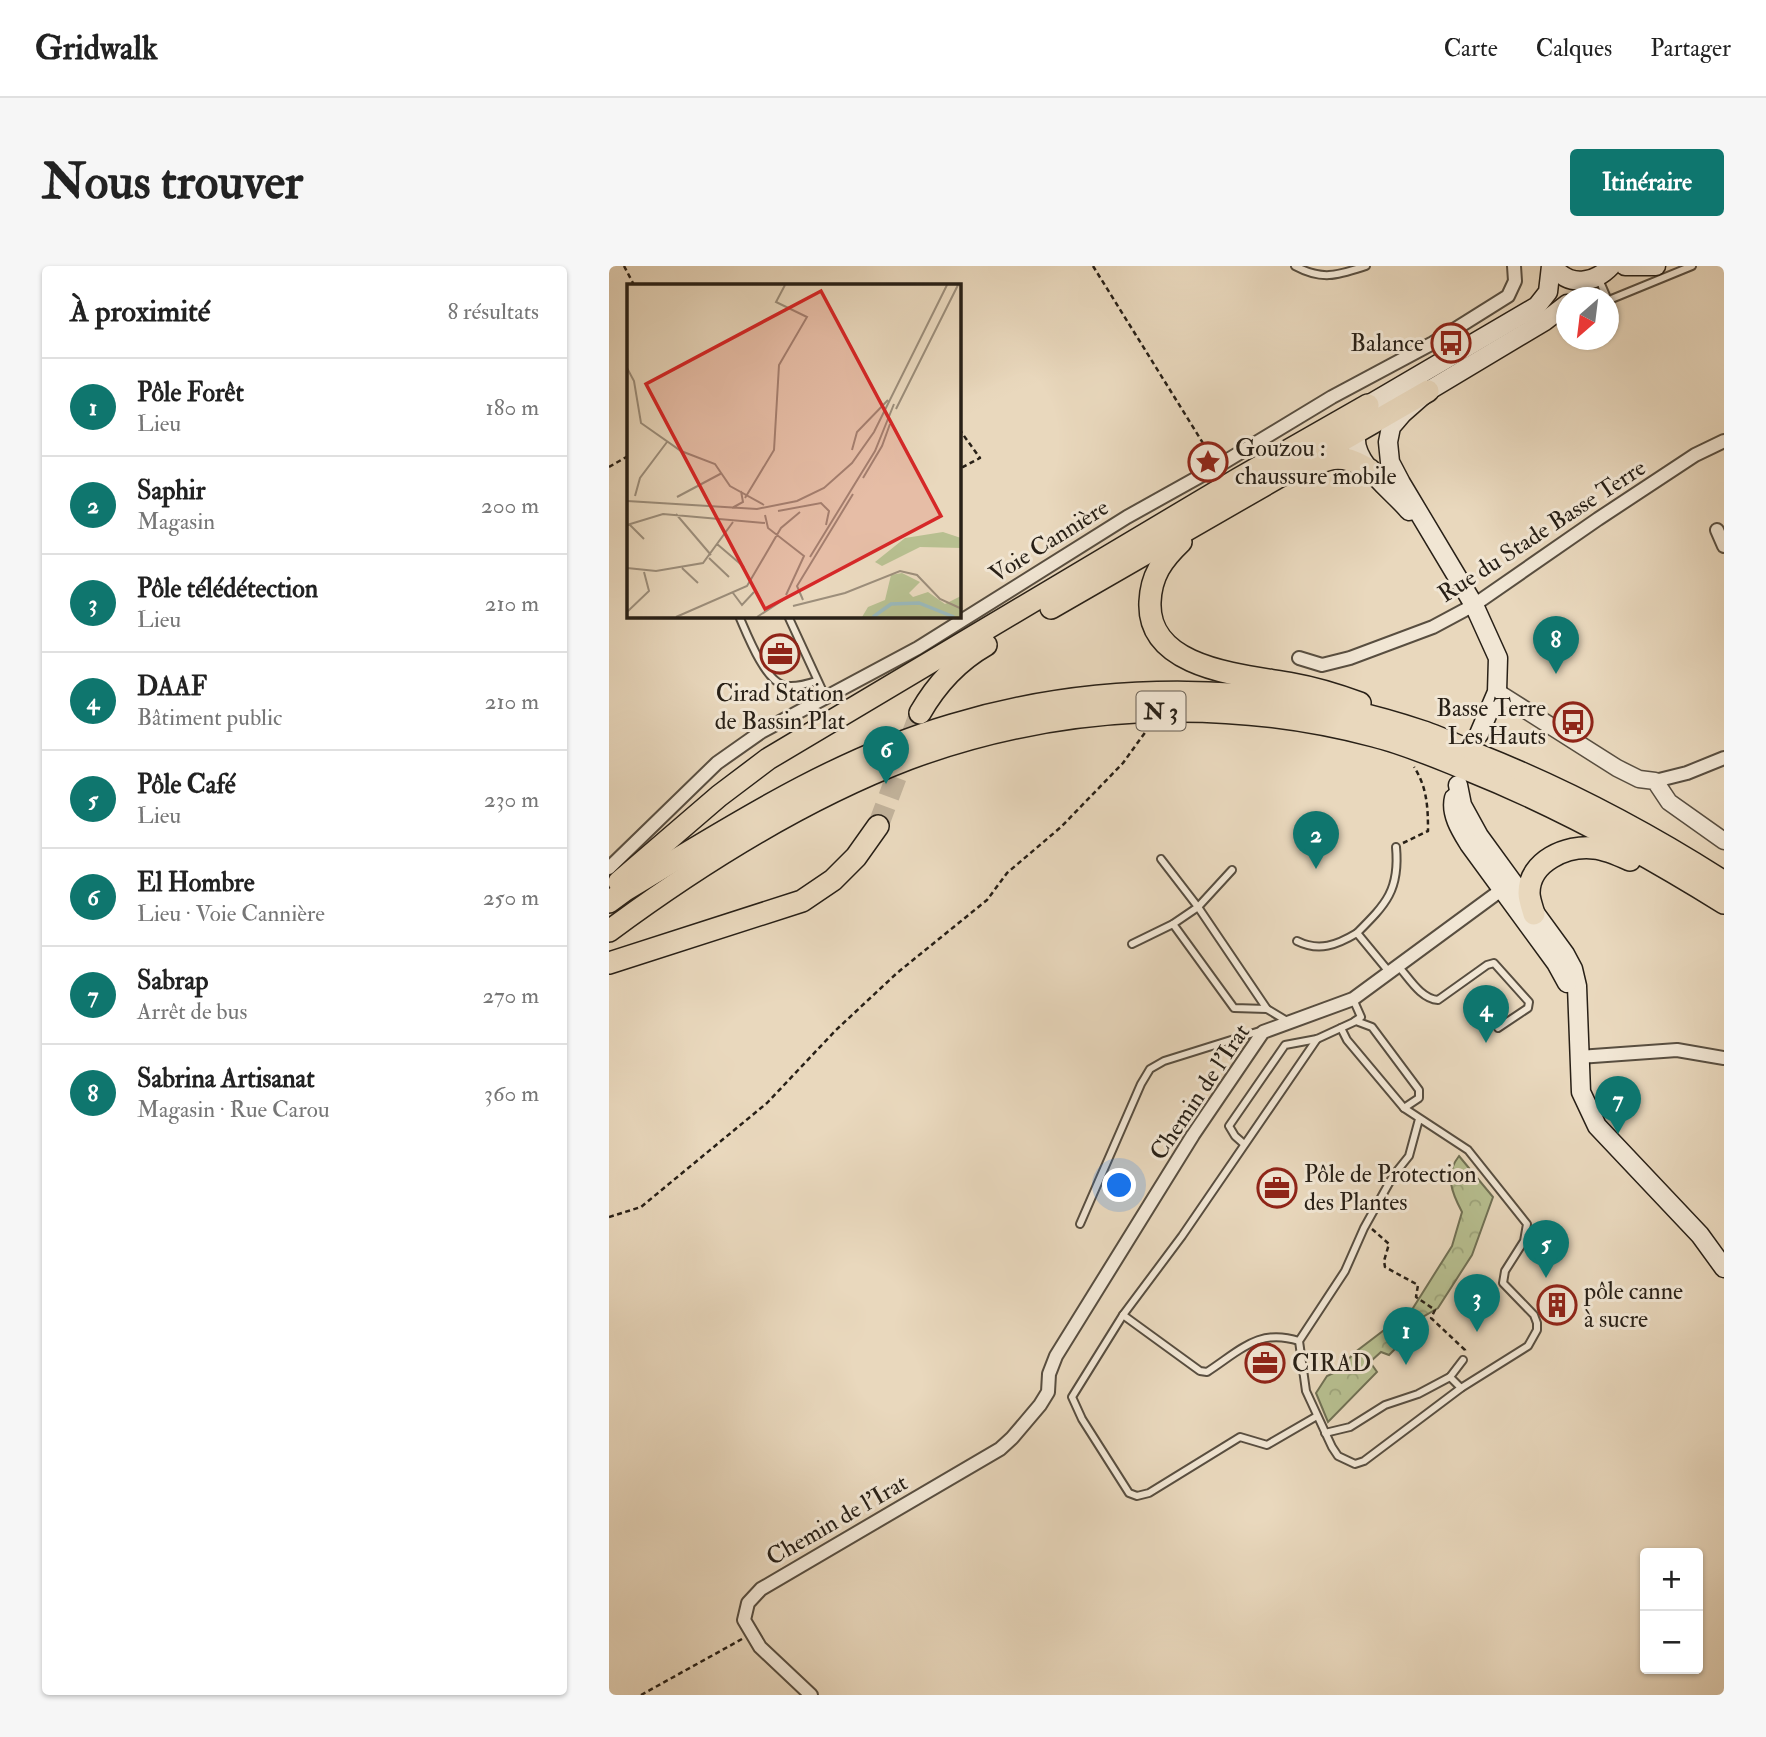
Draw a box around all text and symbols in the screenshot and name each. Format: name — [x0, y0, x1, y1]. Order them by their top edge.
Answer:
text: Gridwalk — [35, 28, 158, 69]
text: Carte — [1444, 33, 1498, 64]
text: Calques — [1536, 33, 1612, 64]
text: Partager — [1650, 33, 1731, 64]
button: Itinéraire — [1570, 149, 1724, 216]
text: Nous trouver — [42, 152, 303, 213]
inset map — [627, 284, 961, 618]
north arrow — [1556, 287, 1619, 350]
text: À proximité — [70, 293, 210, 330]
text: 8 résultats — [447, 297, 539, 326]
bus stop icon: Balance — [1430, 322, 1472, 364]
place label: Balance — [1350, 328, 1424, 359]
text: Pôle Forêt — [137, 377, 244, 409]
text: 1 — [89, 393, 97, 422]
text: 180 m — [486, 393, 539, 422]
text: Lieu — [137, 409, 181, 438]
place label: Gouzou : chaussure mobile — [1235, 433, 1397, 492]
place icon: Gouzou : chaussure mobile — [1187, 441, 1229, 483]
street label: Rue du Stade Basse Terre — [1432, 452, 1652, 610]
text: Saphir — [137, 475, 205, 507]
text: 2 — [87, 491, 99, 520]
text: 200 m — [481, 491, 539, 520]
street label: Voie Cannière — [983, 492, 1115, 590]
text: Magasin — [137, 507, 215, 536]
text: Pôle télédétection — [137, 573, 318, 605]
text: 3 — [89, 589, 97, 618]
text: 210 m — [485, 589, 539, 618]
text: Lieu — [137, 605, 181, 634]
pin: 8 — [1533, 616, 1579, 674]
office icon: Cirad Station de Bassin Plat — [759, 633, 801, 675]
text: DAAF — [137, 671, 207, 703]
place label: Cirad Station de Bassin Plat — [715, 678, 846, 737]
text: 4 — [87, 687, 99, 716]
text: 210 m — [485, 687, 539, 716]
road number: N 3 — [1137, 692, 1185, 730]
place label: Basse Terre Les Hauts — [1436, 693, 1546, 752]
bus stop icon: Basse Terre Les Hauts — [1552, 701, 1594, 743]
text: Bâtiment public — [137, 703, 282, 732]
pin: 6 — [863, 726, 909, 784]
text: Pôle Café — [137, 769, 236, 801]
text: 5 — [88, 785, 98, 814]
text: 230 m — [484, 785, 539, 814]
text: Lieu — [137, 801, 181, 830]
pin: 2 — [1293, 811, 1339, 869]
text: El Hombre — [137, 867, 255, 899]
text: 6 — [87, 883, 99, 912]
text: 250 m — [483, 883, 539, 912]
text: Lieu · Voie Cannière — [137, 899, 325, 928]
text: Sabrap — [137, 965, 208, 997]
text: 7 — [88, 981, 98, 1010]
text: 270 m — [482, 981, 539, 1010]
pin: 4 — [1463, 985, 1509, 1043]
text: Arrêt de bus — [137, 997, 247, 1026]
street label: Chemin de l'Irat — [1143, 1018, 1257, 1166]
text: Sabrina Artisanat — [137, 1063, 315, 1095]
pin: 7 — [1595, 1076, 1641, 1134]
text: 8 — [88, 1079, 98, 1108]
text: 360 m — [484, 1079, 539, 1108]
text: Magasin · Rue Carou — [137, 1095, 330, 1124]
place label: Pôle de Protection des Plantes — [1304, 1159, 1477, 1218]
office icon: Pôle de Protection des Plantes — [1256, 1167, 1298, 1209]
your location — [1102, 1168, 1136, 1202]
pin: 5 — [1523, 1220, 1569, 1278]
pin: 3 — [1454, 1274, 1500, 1332]
place label: pôle canne à sucre — [1583, 1276, 1683, 1335]
building icon: pôle canne à sucre — [1536, 1284, 1578, 1326]
pin: 1 — [1383, 1307, 1429, 1365]
office icon: CIRAD — [1244, 1342, 1286, 1384]
place label: CIRAD — [1292, 1348, 1371, 1379]
street label: Chemin de l'Irat — [761, 1467, 913, 1573]
map controls — [1640, 1548, 1703, 1674]
button: + — [1640, 1548, 1703, 1611]
button: − — [1640, 1611, 1703, 1674]

